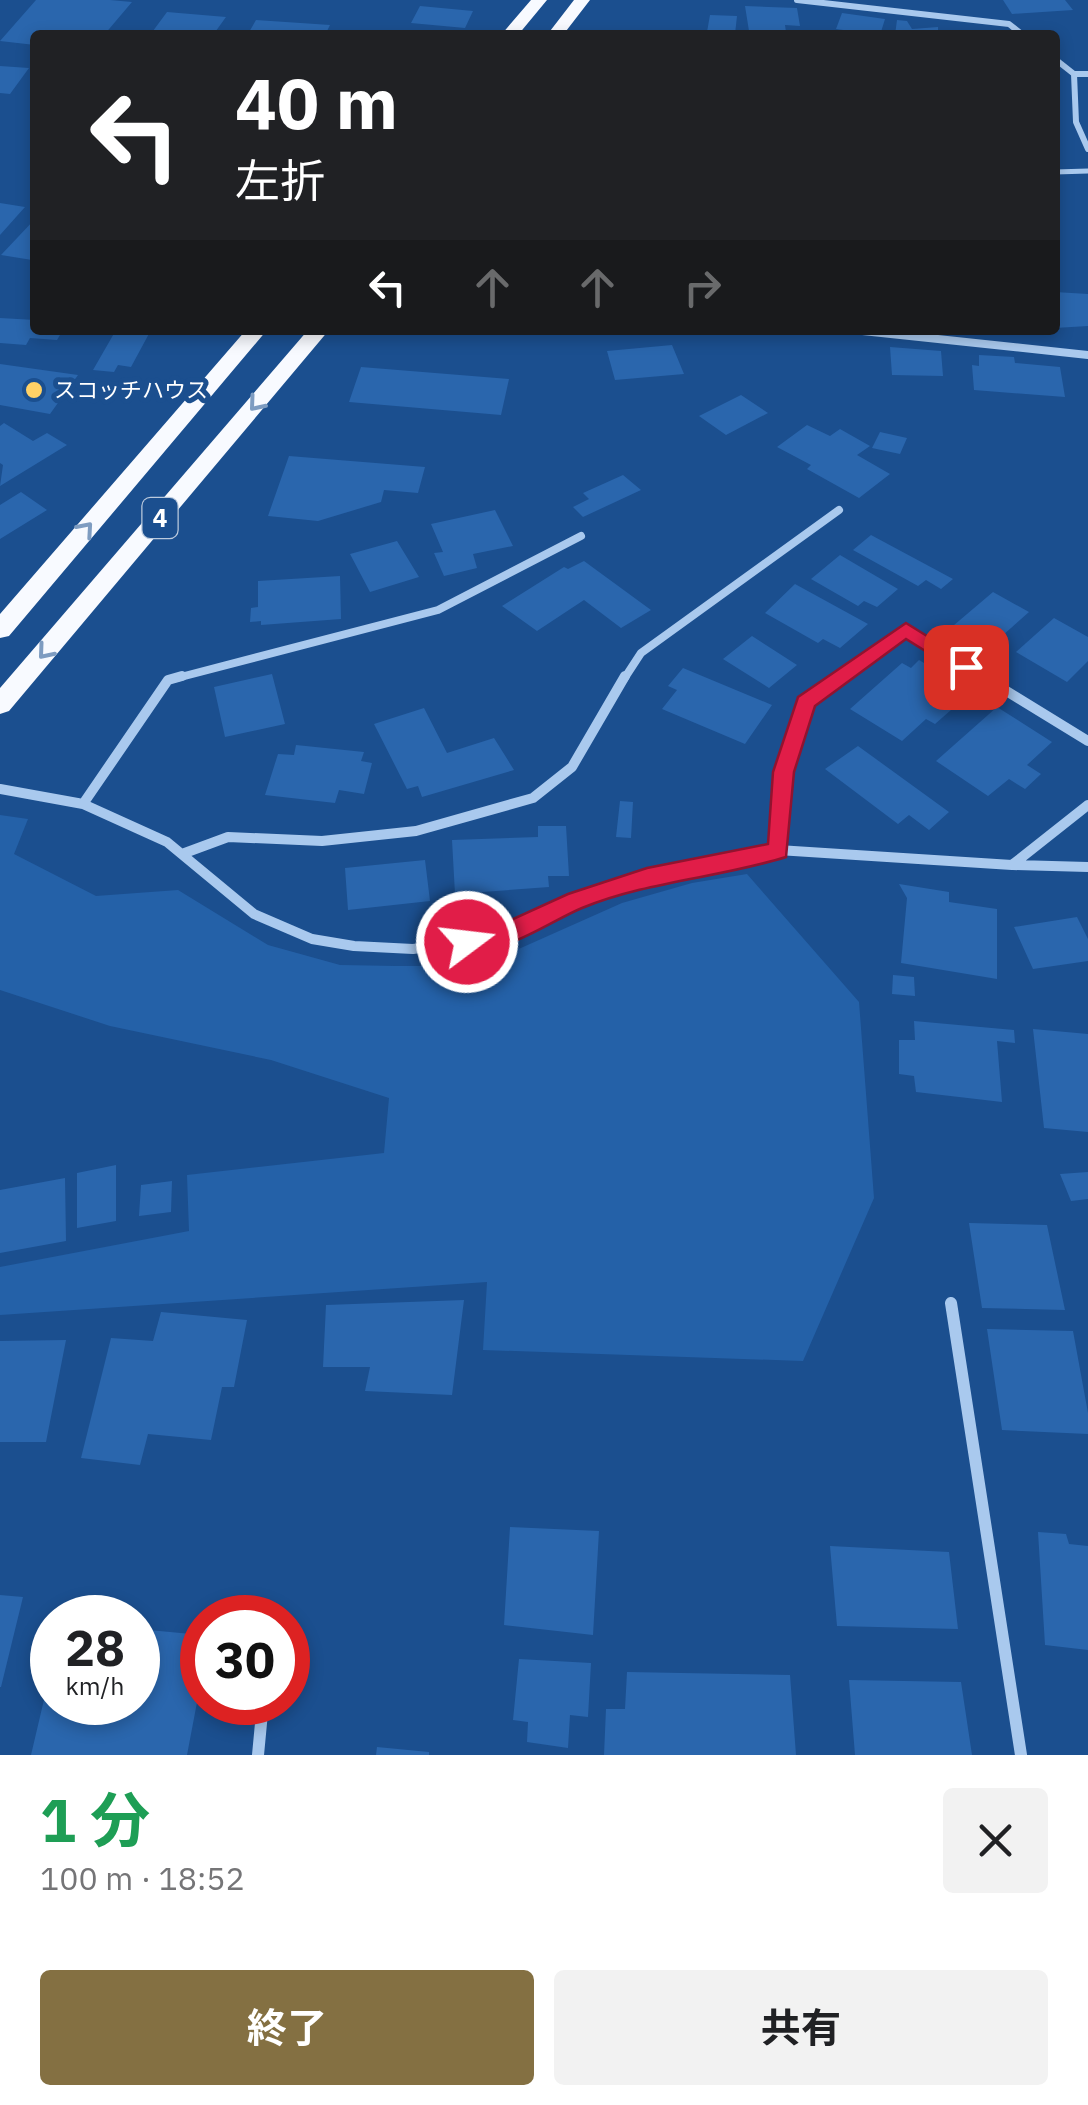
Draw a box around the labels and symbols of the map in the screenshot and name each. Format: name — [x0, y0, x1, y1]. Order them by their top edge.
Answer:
place label: スコッチハウス — [54, 375, 208, 404]
marker: スコッチハウス — [23, 379, 45, 401]
one-way arrow — [250, 393, 268, 411]
road number: 4 — [142, 498, 178, 538]
one-way arrow — [75, 523, 93, 541]
pin — [924, 625, 1009, 710]
one-way arrow — [39, 640, 57, 658]
position arrow — [415, 890, 519, 994]
speed limit sign: 30 — [180, 1595, 310, 1725]

